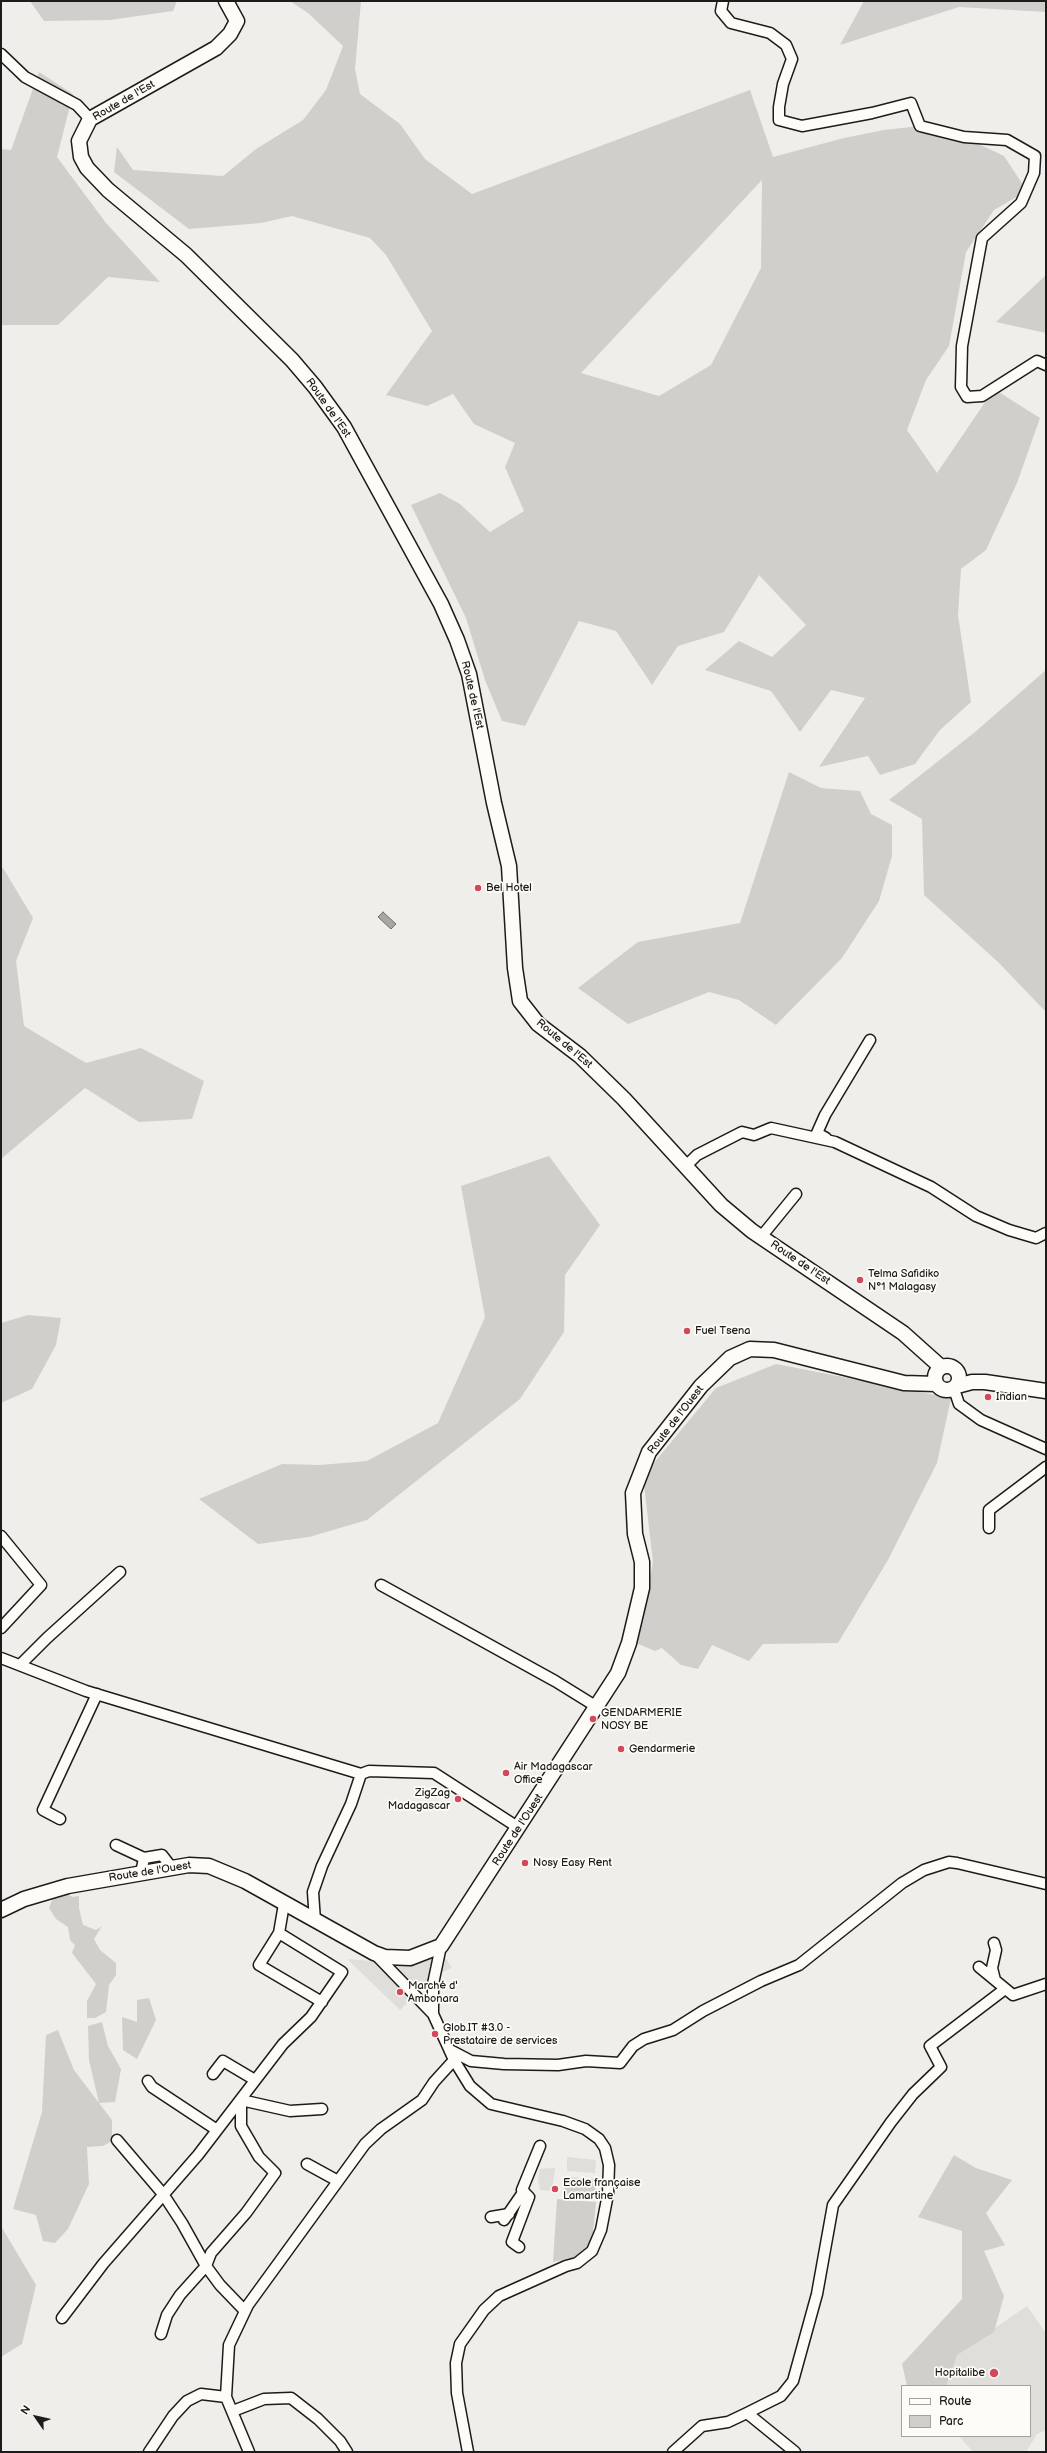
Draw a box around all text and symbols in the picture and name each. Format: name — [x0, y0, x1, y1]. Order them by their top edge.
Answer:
street label: Route de l'Est — [91, 78, 157, 124]
street label: Route de l'Est — [303, 376, 353, 440]
street label: Route de l'Est — [458, 660, 486, 730]
place label: Bel Hotel — [486, 881, 532, 895]
marker: Bel Hotel — [473, 883, 483, 893]
street label: Route de l'Est — [533, 1017, 595, 1071]
street label: Route de l'Est — [768, 1238, 832, 1288]
place label: Telma Safidiko N°1 Malagasy — [868, 1267, 939, 1293]
marker: Telma Safidiko N°1 Malagasy — [855, 1275, 865, 1285]
place label: Fuel Tsena — [695, 1324, 751, 1338]
marker: Fuel Tsena — [682, 1326, 692, 1336]
street label: Route de l'Ouest — [645, 1383, 707, 1457]
place label: Indian — [996, 1390, 1027, 1404]
marker: Indian — [983, 1392, 993, 1402]
place label: GENDARMERIE NOSY BE — [601, 1706, 682, 1732]
marker: GENDARMERIE NOSY BE — [588, 1714, 598, 1724]
place label: Gendarmerie — [629, 1742, 695, 1756]
marker: Gendarmerie — [616, 1744, 626, 1754]
place label: Air Madagascar Office — [514, 1760, 593, 1786]
marker: Air Madagascar Office — [501, 1768, 511, 1778]
place label: ZigZag Madagascar — [388, 1786, 450, 1812]
street label: Route de l'Ouest — [490, 1792, 546, 1868]
marker: ZigZag Madagascar — [453, 1794, 463, 1804]
place label: Nosy Easy Rent — [533, 1856, 612, 1870]
marker: Nosy Easy Rent — [520, 1858, 530, 1868]
street label: Route de l'Ouest — [108, 1859, 192, 1885]
place label: Marché d' Ambonara — [408, 1979, 459, 2005]
marker: Marché d' Ambonara — [395, 1987, 405, 1997]
place label: Glob.IT #3.0 - Prestataire de services — [443, 2021, 557, 2047]
marker: Glob.IT #3.0 - Prestataire de services — [430, 2029, 440, 2039]
place label: Ecole française Lamartine — [563, 2176, 640, 2202]
marker: Ecole française Lamartine — [550, 2184, 560, 2194]
place label: Hopitalibe — [935, 2366, 985, 2380]
marker: Hopitalibe — [988, 2367, 1000, 2379]
legend — [901, 2385, 1031, 2437]
text: Route — [939, 2394, 971, 2409]
north arrow — [16, 2397, 56, 2437]
text: N — [18, 2403, 33, 2417]
text: Parc — [939, 2414, 963, 2429]

